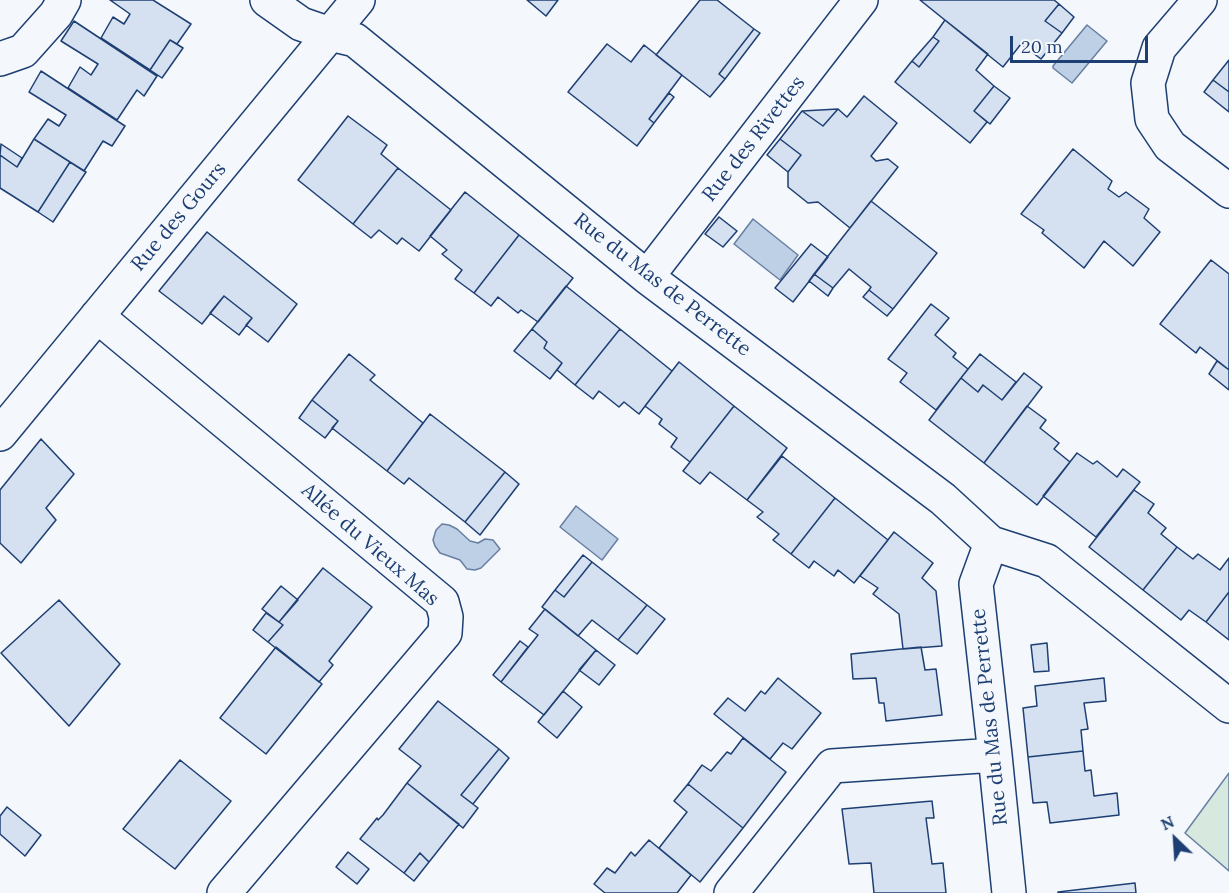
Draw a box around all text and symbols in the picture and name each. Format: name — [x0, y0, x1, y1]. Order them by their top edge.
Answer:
scale bar — [1013, 24, 1151, 62]
text: 20 m — [1021, 35, 1063, 58]
street label: Rue des Rivettes — [698, 71, 810, 207]
street label: Rue des Gours — [127, 158, 231, 276]
street label: Rue du Mas de Perrette — [569, 208, 755, 362]
street label: Allée du Vieux Mas — [296, 479, 444, 611]
street label: Rue du Mas de Perrette — [967, 607, 1013, 827]
north arrow — [1145, 809, 1205, 869]
text: N — [1158, 811, 1177, 834]

